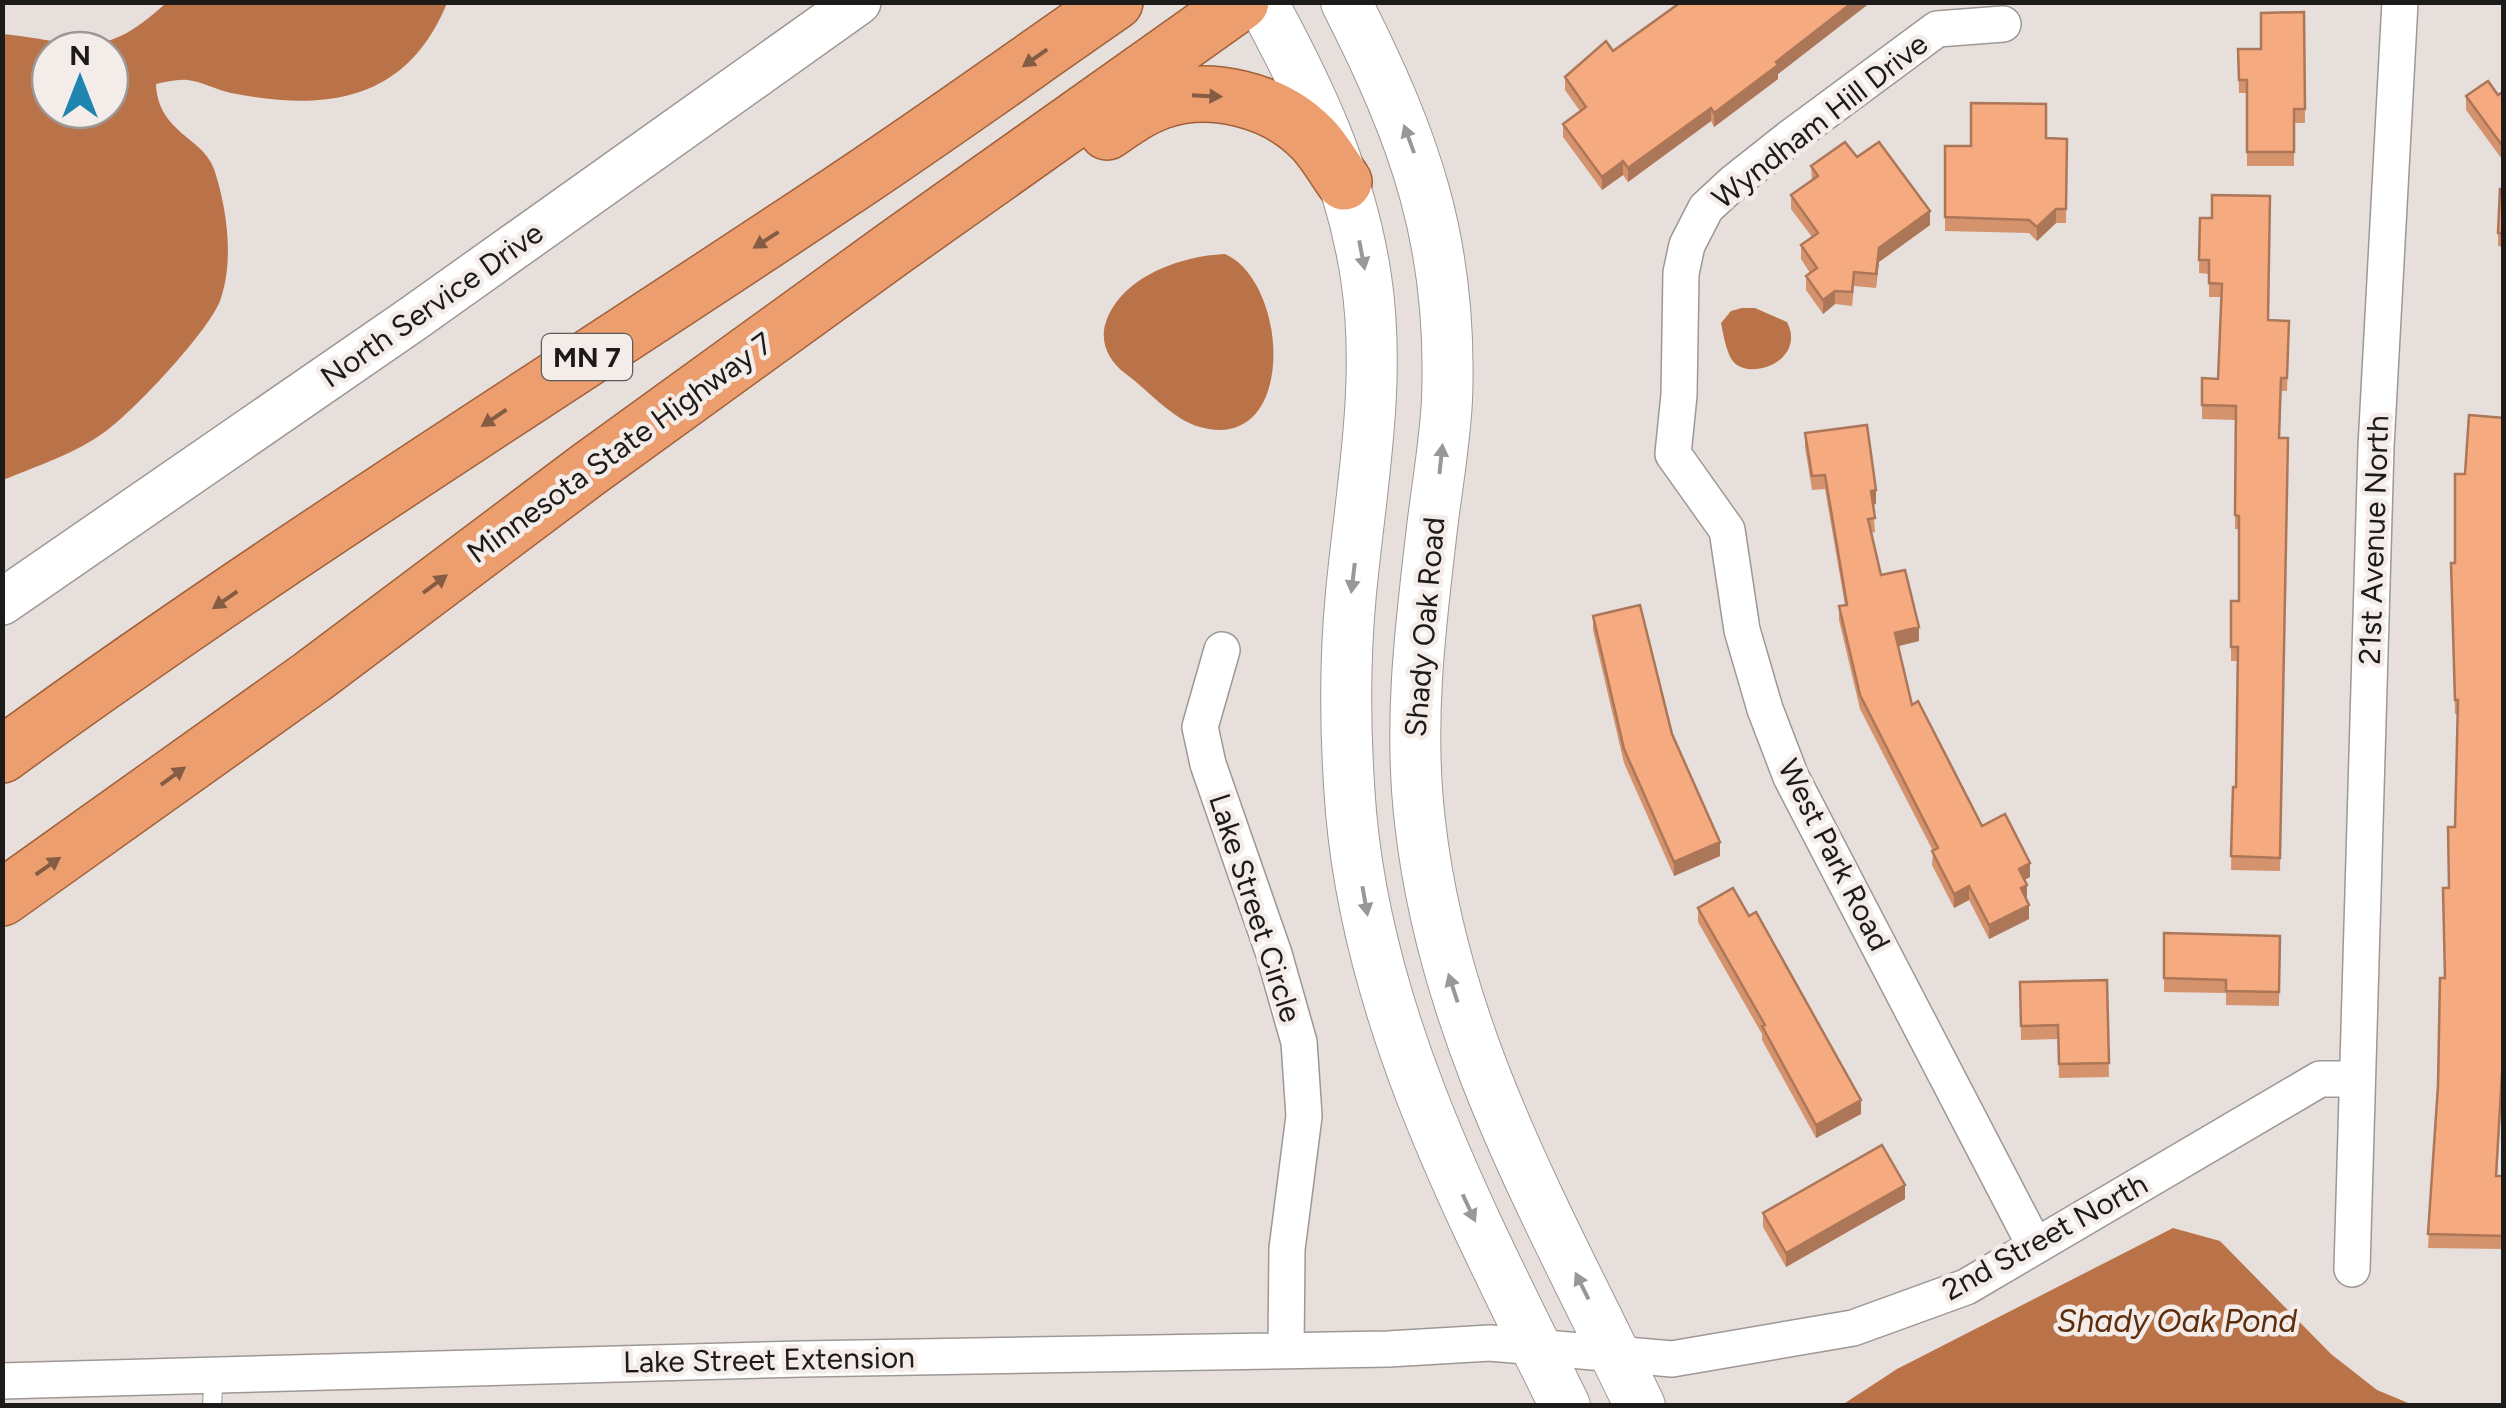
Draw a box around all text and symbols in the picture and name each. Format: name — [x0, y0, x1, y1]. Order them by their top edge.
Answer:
street label: Wyndham Hill Drive — [1705, 25, 1935, 216]
north arrow — [30, 30, 130, 130]
text: N — [69, 38, 91, 72]
one-way arrow — [1022, 48, 1049, 67]
one-way arrow — [1192, 88, 1224, 104]
one-way arrow — [1401, 123, 1416, 153]
street label: North Service Drive — [313, 214, 550, 395]
one-way arrow — [752, 231, 780, 249]
one-way arrow — [1354, 239, 1370, 270]
street label: Minnesota State Highway 7 — [460, 324, 780, 571]
road number: MN 7 — [542, 334, 632, 380]
one-way arrow — [481, 408, 508, 427]
street label: 21st Avenue North — [2351, 415, 2396, 665]
one-way arrow — [1433, 442, 1449, 474]
street label: Shady Oak Road — [1396, 515, 1453, 739]
one-way arrow — [1345, 563, 1361, 594]
one-way arrow — [422, 574, 449, 594]
one-way arrow — [211, 590, 238, 608]
street label: West Park Road — [1770, 753, 1899, 957]
one-way arrow — [160, 767, 187, 786]
street label: Lake Street Circle — [1201, 789, 1310, 1027]
one-way arrow — [35, 856, 62, 876]
one-way arrow — [1357, 886, 1373, 917]
one-way arrow — [1445, 973, 1460, 1003]
street label: 2nd Street North — [1936, 1165, 2154, 1308]
one-way arrow — [1461, 1193, 1477, 1223]
one-way arrow — [1574, 1272, 1591, 1301]
water label: Shady Oak Pond — [2057, 1302, 2297, 1340]
street label: Lake Street Extension — [623, 1338, 915, 1381]

